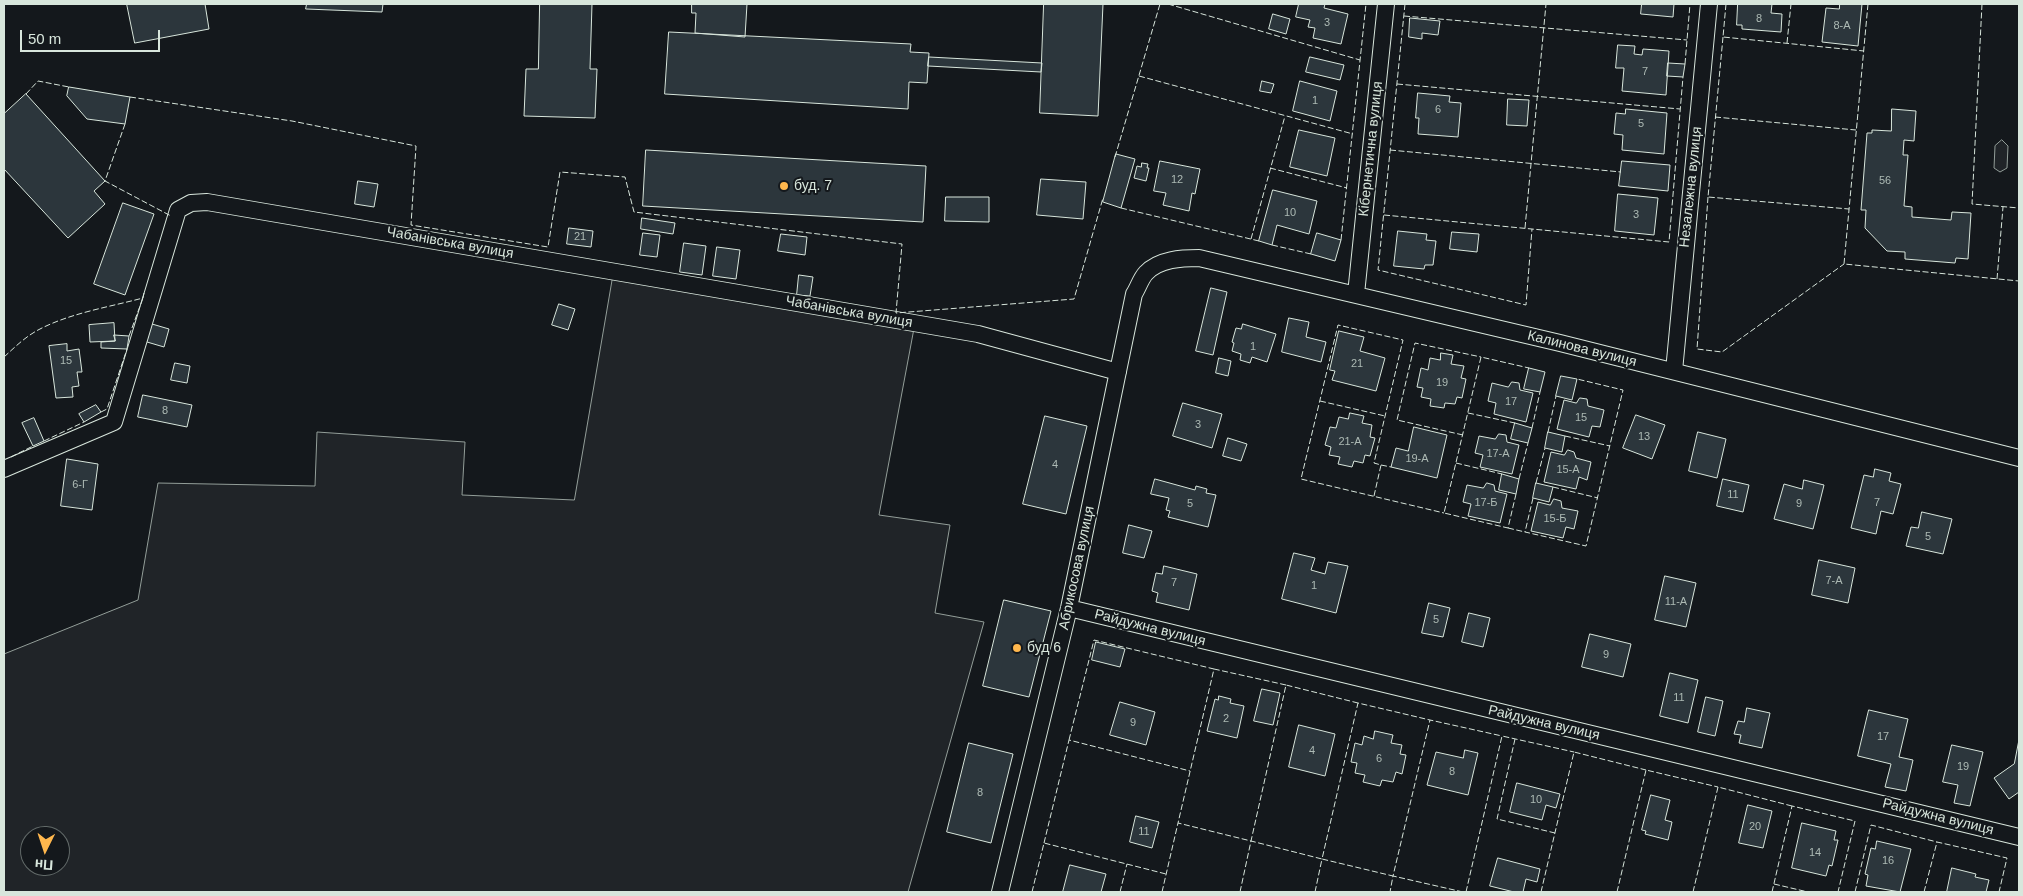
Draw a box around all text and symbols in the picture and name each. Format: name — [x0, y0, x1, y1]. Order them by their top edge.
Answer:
house number: 8 — [1756, 12, 1762, 26]
house number: 3 — [1324, 16, 1330, 30]
house number: 8-А — [1833, 19, 1851, 33]
scale bar — [22, 20, 162, 52]
text: 50 m — [28, 30, 61, 47]
house number: 7 — [1642, 65, 1648, 79]
street label: Кібернетична вулиця — [1356, 80, 1386, 218]
house number: 1 — [1312, 94, 1318, 108]
house number: 6 — [1435, 103, 1441, 117]
house number: 5 — [1638, 117, 1644, 131]
street label: Незалежна вулиця — [1676, 126, 1706, 248]
house number: 12 — [1171, 173, 1183, 187]
house number: 56 — [1879, 174, 1891, 188]
place label: буд. 7 — [794, 178, 832, 194]
marker: буд. 7 — [778, 180, 790, 192]
house number: 10 — [1284, 206, 1296, 220]
house number: 3 — [1633, 208, 1639, 222]
street label: Чабанівська вулиця — [385, 224, 515, 262]
house number: 21 — [574, 230, 586, 244]
street label: Чабанівська вулиця — [784, 293, 914, 331]
street label: Калинова вулиця — [1526, 327, 1638, 371]
house number: 1 — [1250, 340, 1256, 354]
house number: 15 — [60, 354, 72, 368]
house number: 21 — [1351, 357, 1363, 371]
house number: 19 — [1436, 376, 1448, 390]
house number: 17 — [1505, 395, 1517, 409]
house number: 8 — [162, 404, 168, 418]
house number: 15 — [1575, 411, 1587, 425]
house number: 3 — [1195, 418, 1201, 432]
house number: 13 — [1638, 430, 1650, 444]
house number: 21-А — [1338, 435, 1362, 449]
house number: 17-А — [1486, 447, 1510, 461]
house number: 19-А — [1405, 452, 1429, 466]
house number: 4 — [1052, 458, 1058, 472]
house number: 15-А — [1556, 463, 1580, 477]
house number: 6-Г — [72, 478, 88, 492]
house number: 11 — [1727, 488, 1739, 502]
house number: 17-Б — [1474, 496, 1498, 510]
house number: 7 — [1874, 496, 1880, 510]
house number: 5 — [1187, 497, 1193, 511]
house number: 9 — [1796, 497, 1802, 511]
street label: Абрикосова вулиця — [1056, 504, 1098, 632]
house number: 15-Б — [1543, 512, 1567, 526]
house number: 5 — [1925, 530, 1931, 544]
house number: 7-А — [1825, 574, 1843, 588]
house number: 7 — [1171, 576, 1177, 590]
house number: 1 — [1311, 579, 1317, 593]
house number: 11-А — [1665, 595, 1687, 609]
street label: Райдужна вулиця — [1093, 606, 1207, 650]
house number: 5 — [1433, 613, 1439, 627]
place label: буд 6 — [1027, 640, 1061, 656]
marker: буд 6 — [1011, 642, 1023, 654]
house number: 9 — [1603, 648, 1609, 662]
house number: 11 — [1673, 691, 1685, 705]
street label: Райдужна вулиця — [1487, 702, 1601, 744]
house number: 2 — [1223, 712, 1229, 726]
house number: 9 — [1130, 716, 1136, 730]
house number: 17 — [1877, 730, 1889, 744]
house number: 4 — [1309, 744, 1315, 758]
house number: 6 — [1376, 752, 1382, 766]
house number: 19 — [1957, 760, 1969, 774]
house number: 8 — [1449, 765, 1455, 779]
house number: 8 — [977, 786, 983, 800]
house number: 10 — [1530, 793, 1542, 807]
street label: Райдужна вулиця — [1881, 795, 1995, 839]
house number: 20 — [1749, 820, 1761, 834]
house number: 11 — [1138, 825, 1150, 839]
north arrow — [20, 826, 70, 876]
house number: 14 — [1809, 846, 1821, 860]
house number: 16 — [1882, 854, 1894, 868]
text: Пн — [34, 856, 54, 874]

